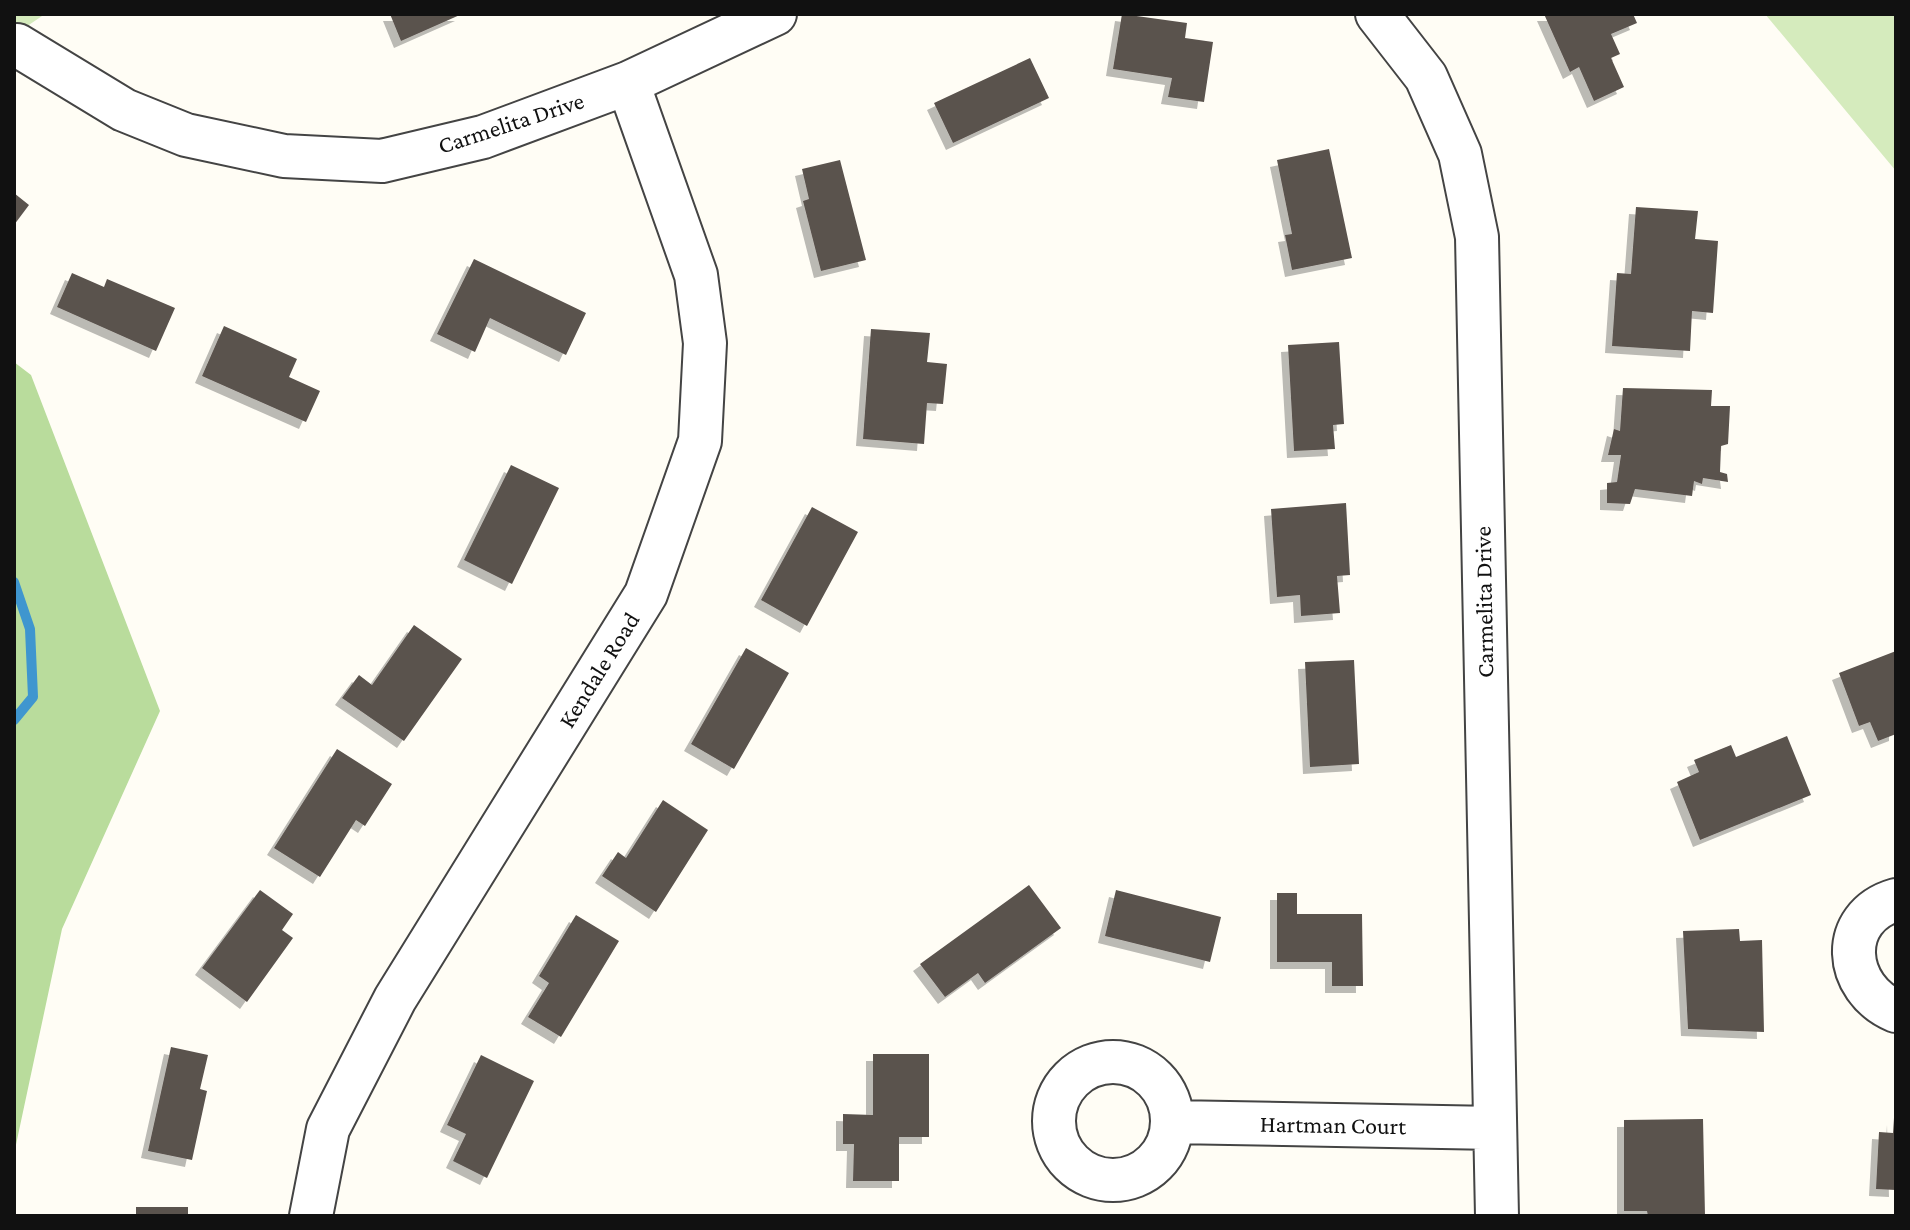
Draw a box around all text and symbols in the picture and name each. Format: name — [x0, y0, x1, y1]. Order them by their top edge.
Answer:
street label: Carmelita Drive — [435, 86, 587, 159]
street label: Carmelita Drive — [1469, 526, 1498, 678]
street label: Kendale Road — [553, 607, 645, 732]
street label: Hartman Court — [1260, 1110, 1407, 1139]

